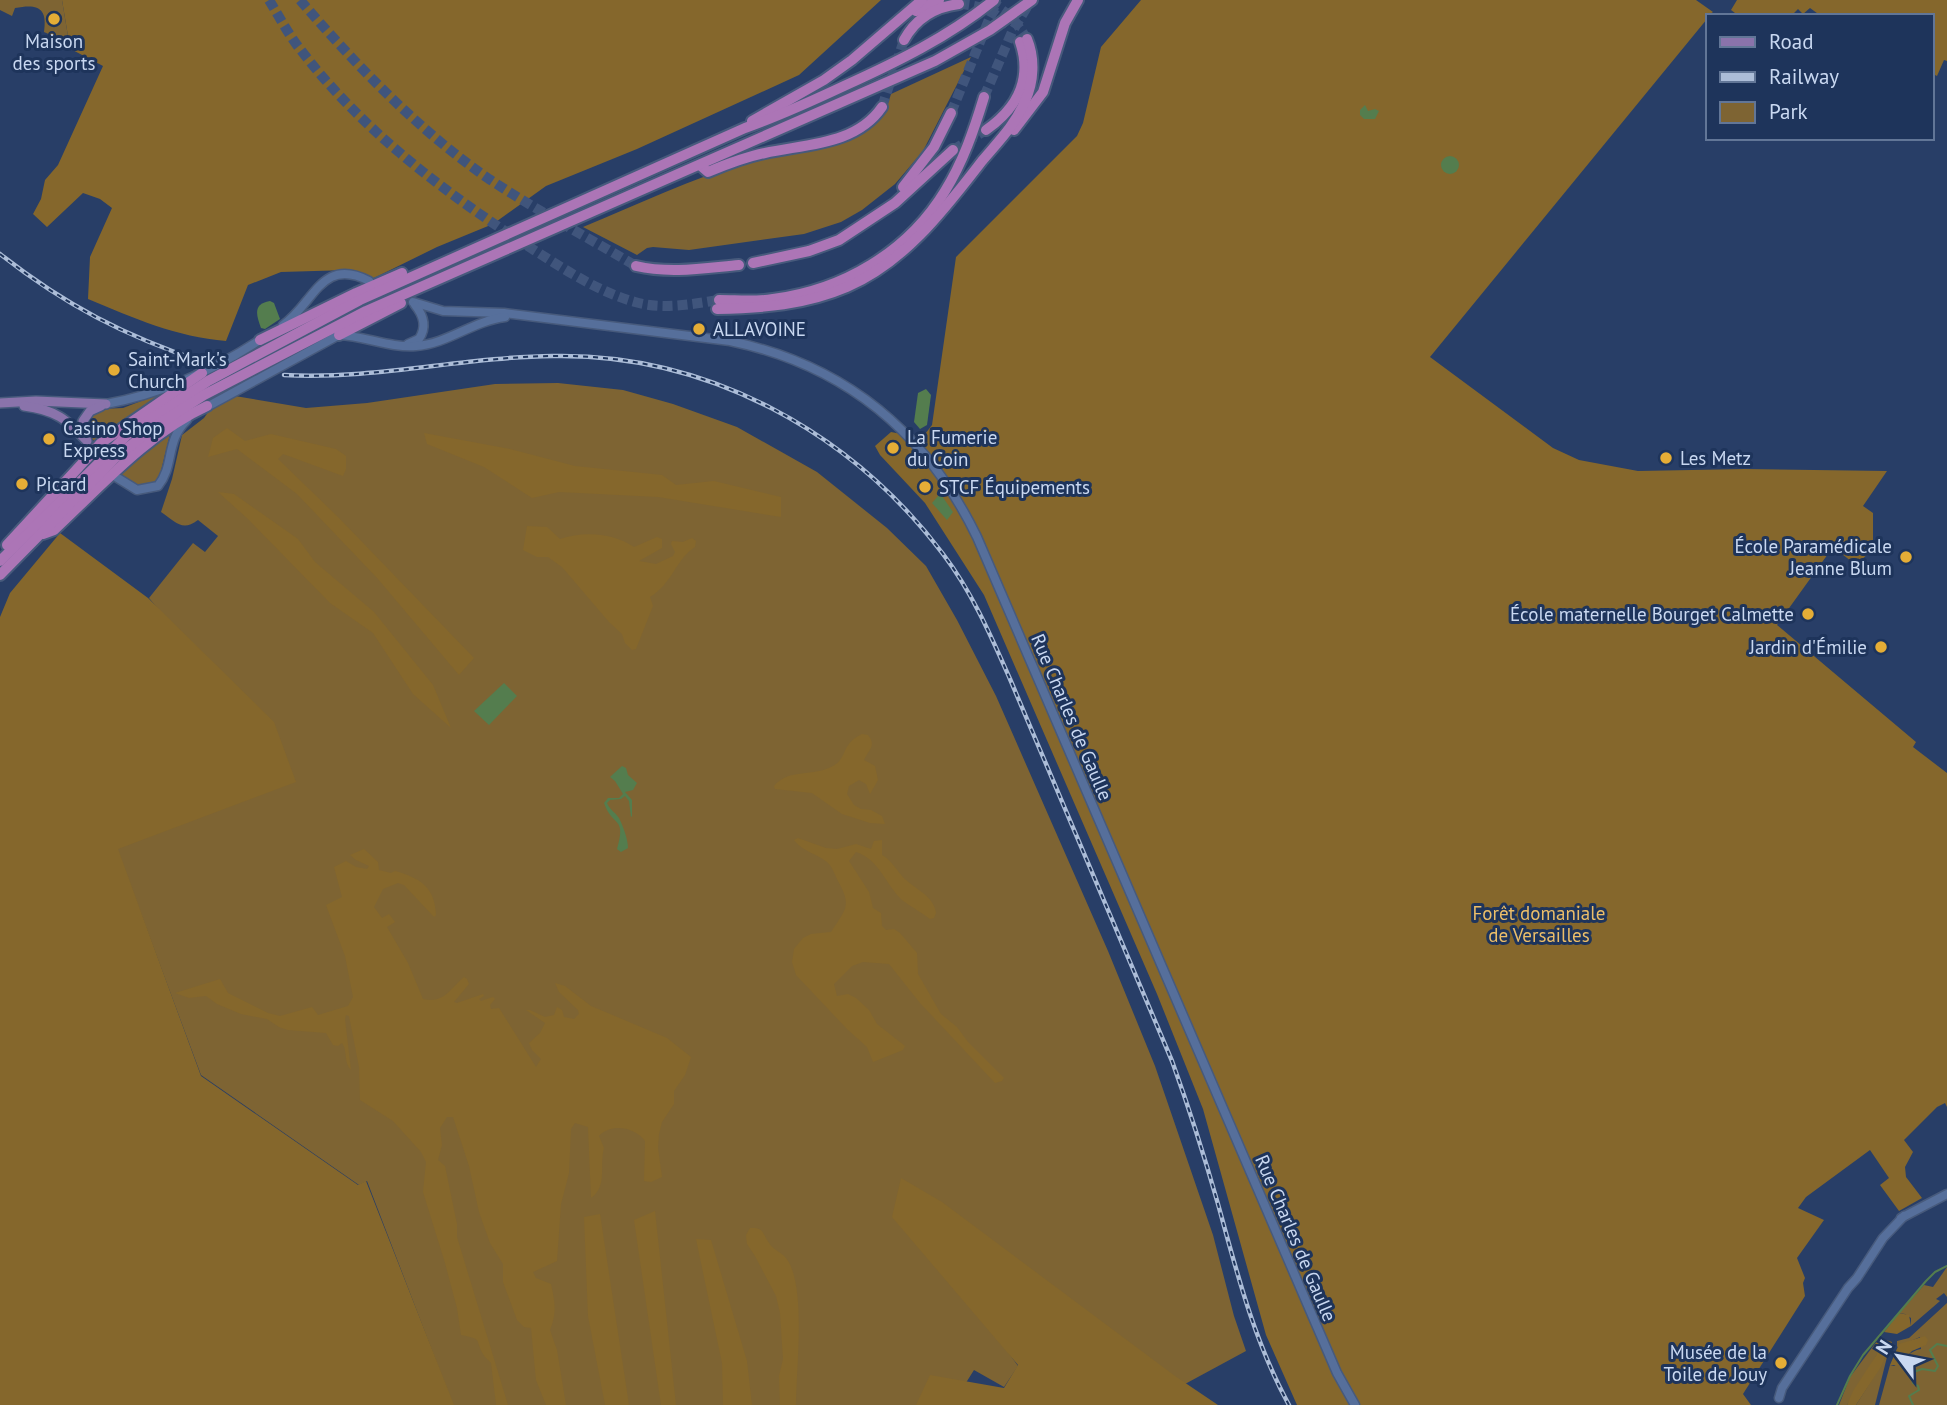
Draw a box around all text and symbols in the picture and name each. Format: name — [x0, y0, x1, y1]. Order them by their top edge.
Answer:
marker: Maison des sports — [46, 11, 62, 27]
legend — [1706, 14, 1933, 140]
text: Road — [1769, 28, 1813, 55]
place label: Maison des sports — [13, 29, 95, 75]
text: Railway — [1769, 63, 1839, 90]
text: Park — [1769, 98, 1808, 125]
place label: ALLAVOINE — [713, 317, 806, 341]
marker: ALLAVOINE — [691, 321, 707, 337]
place label: Saint-Mark's Church — [128, 347, 227, 393]
marker: Saint-Mark's Church — [106, 362, 122, 378]
place label: Casino Shop Express — [63, 416, 163, 462]
place label: La Fumerie du Coin — [907, 425, 997, 471]
marker: Casino Shop Express — [41, 431, 57, 447]
marker: La Fumerie du Coin — [885, 440, 901, 456]
place label: Les Metz — [1680, 446, 1751, 470]
marker: Les Metz — [1658, 450, 1674, 466]
place label: Picard — [36, 472, 86, 496]
place label: STCF Équipements — [939, 475, 1090, 499]
marker: Picard — [14, 476, 30, 492]
marker: STCF Équipements — [917, 479, 933, 495]
place label: École Paramédicale Jeanne Blum — [1734, 534, 1892, 580]
marker: École Paramédicale Jeanne Blum — [1898, 549, 1914, 565]
place label: École maternelle Bourget Calmette — [1510, 602, 1794, 626]
marker: École maternelle Bourget Calmette — [1800, 606, 1816, 622]
street label: Rue Charles de Gaulle — [1026, 630, 1118, 804]
place label: Jardin d'Émilie — [1748, 635, 1867, 659]
marker: Jardin d'Émilie — [1873, 639, 1889, 655]
park label: Forêt domaniale de Versailles — [1472, 901, 1606, 947]
street label: Rue Charles de Gaulle — [1250, 1151, 1342, 1325]
north arrow — [1863, 1321, 1933, 1391]
text: N — [1870, 1335, 1897, 1359]
place label: Musée de la Toile de Jouy — [1664, 1340, 1767, 1386]
marker: Musée de la Toile de Jouy — [1773, 1355, 1789, 1371]

